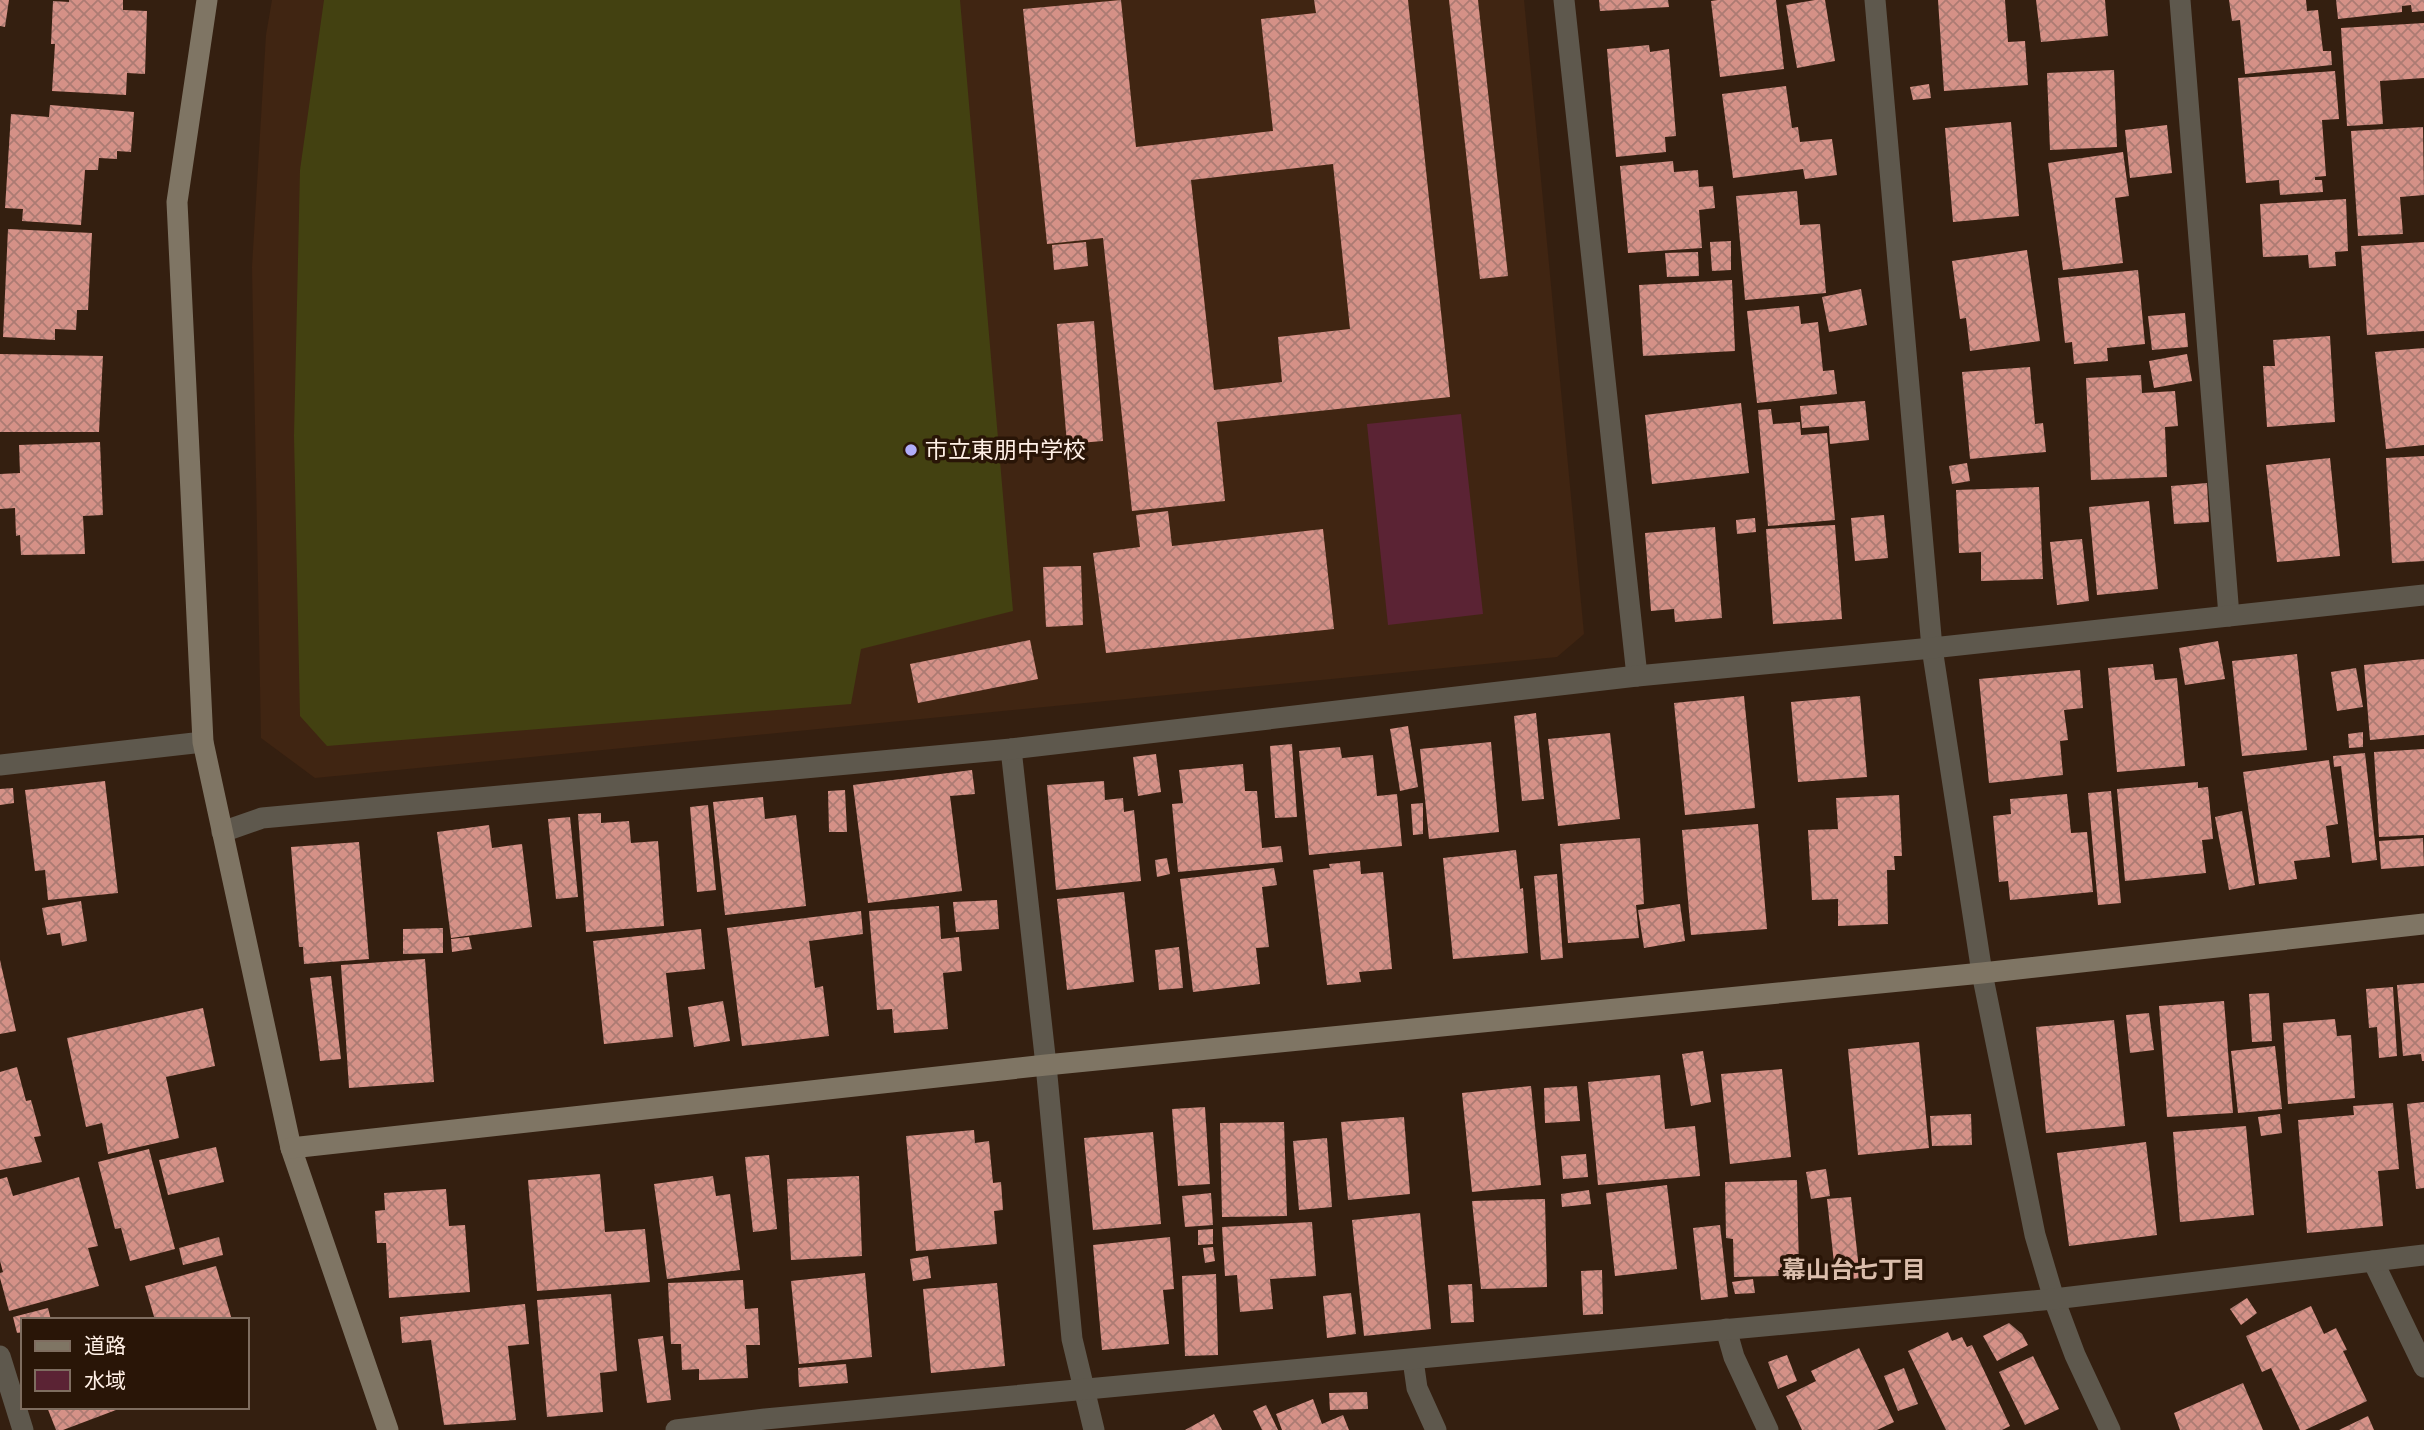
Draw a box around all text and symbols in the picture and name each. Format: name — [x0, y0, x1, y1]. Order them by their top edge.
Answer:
place label: 市立東朋中学校 — [925, 437, 1086, 463]
marker: 市立東朋中学校 — [903, 442, 919, 458]
district label: 幕山台七丁目 — [1782, 1256, 1926, 1284]
legend — [21, 1318, 248, 1409]
text: 道路 — [84, 1334, 126, 1358]
text: 水域 — [84, 1369, 126, 1393]

